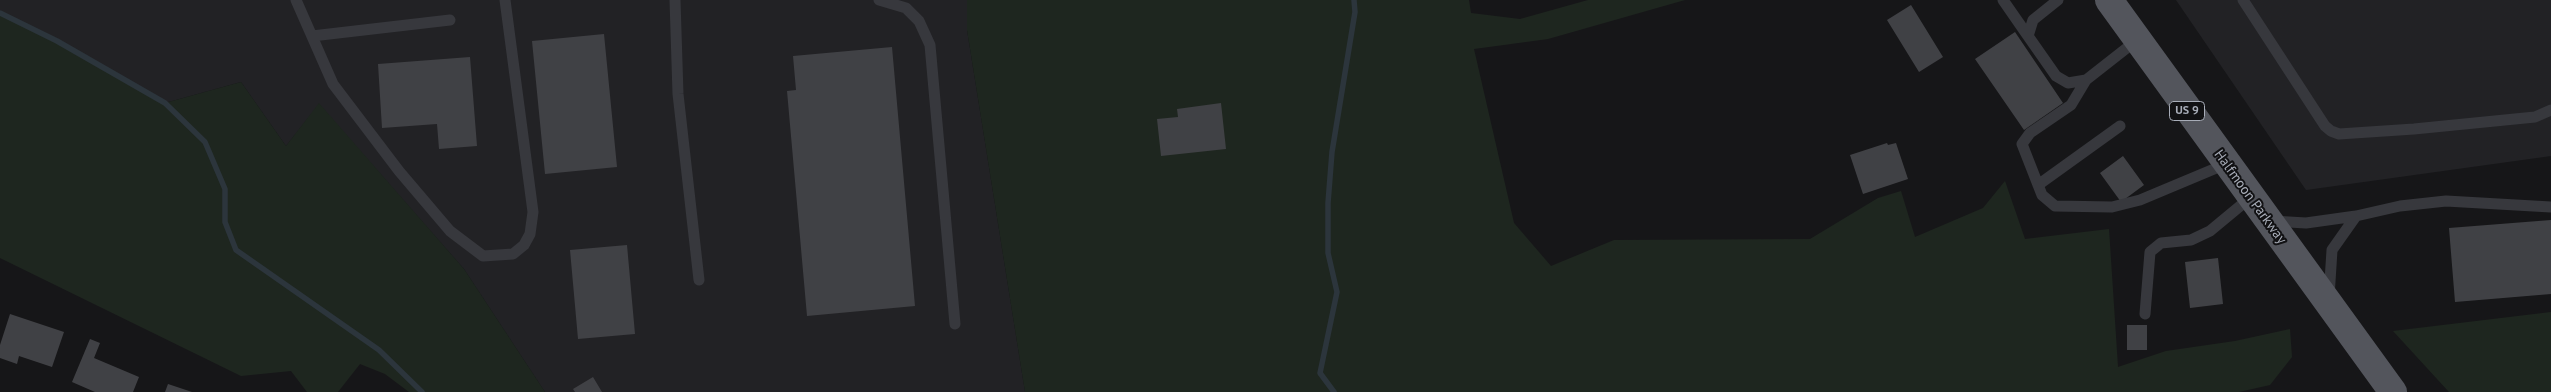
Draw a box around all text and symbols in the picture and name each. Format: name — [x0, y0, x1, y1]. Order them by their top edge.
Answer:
road number: US 9 — [2170, 102, 2204, 120]
street label: Halfmoon Parkway — [2210, 147, 2290, 247]

